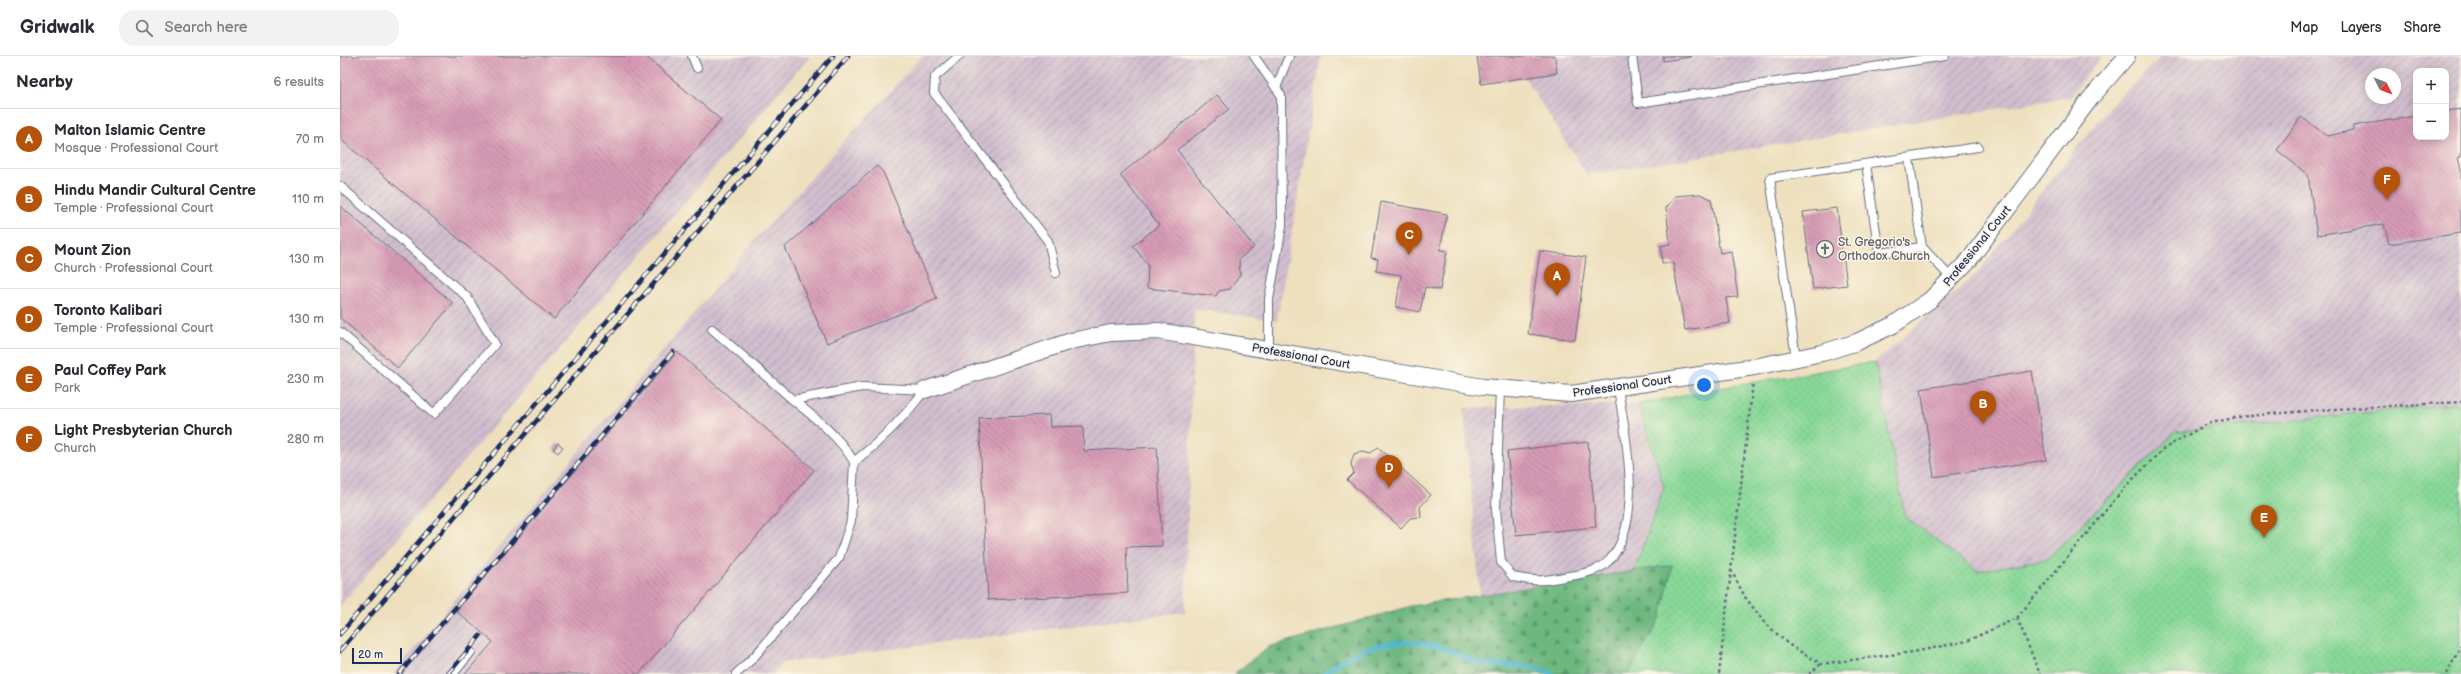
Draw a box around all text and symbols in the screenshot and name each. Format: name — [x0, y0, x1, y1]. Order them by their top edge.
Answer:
search box — [119, 10, 399, 46]
text: Gridwalk — [20, 16, 95, 39]
icon: search — [133, 17, 155, 39]
text: Search here — [165, 18, 248, 37]
text: Map — [2290, 19, 2318, 36]
text: Layers — [2340, 19, 2382, 36]
text: Share — [2404, 19, 2441, 36]
north arrow — [2365, 68, 2401, 104]
map controls — [2413, 68, 2449, 140]
button: + — [2413, 68, 2449, 104]
text: Nearby — [16, 72, 73, 92]
text: 6 results — [274, 74, 324, 90]
button: − — [2413, 104, 2449, 140]
text: Malton Islamic Centre — [54, 121, 206, 140]
text: A — [25, 131, 33, 147]
text: 70 m — [296, 131, 324, 147]
text: Mosque · Professional Court — [54, 140, 218, 156]
pin: F — [2374, 167, 2400, 200]
text: Hindu Mandir Cultural Centre — [54, 181, 256, 200]
text: B — [24, 191, 34, 207]
text: 110 m — [292, 191, 324, 207]
text: Temple · Professional Court — [54, 200, 214, 216]
street label: Professional Court — [1940, 203, 2015, 290]
pin: C — [1396, 222, 1422, 255]
place label: St. Gregorio's Orthodox Church — [1838, 235, 1930, 264]
church icon: St. Gregorio's Orthodox Church — [1815, 239, 1835, 259]
text: Mount Zion — [54, 241, 131, 260]
text: C — [24, 251, 34, 267]
text: 130 m — [289, 251, 324, 267]
text: Church · Professional Court — [54, 260, 213, 276]
pin: A — [1544, 263, 1570, 296]
text: Toronto Kalibari — [54, 301, 162, 320]
text: D — [24, 311, 34, 327]
text: 130 m — [289, 311, 324, 327]
text: Temple · Professional Court — [54, 320, 214, 336]
street label: Professional Court — [1250, 340, 1352, 373]
text: Paul Coffey Park — [54, 361, 166, 380]
text: E — [25, 371, 33, 387]
text: 230 m — [287, 371, 324, 387]
street label: Professional Court — [1572, 372, 1673, 401]
your location — [1694, 375, 1714, 395]
text: Park — [54, 380, 80, 396]
pin: B — [1970, 391, 1996, 424]
text: Light Presbyterian Church — [54, 421, 232, 440]
text: F — [25, 431, 33, 447]
text: 280 m — [287, 431, 324, 447]
text: Church — [54, 440, 96, 456]
pin: D — [1376, 455, 1402, 488]
pin: E — [2251, 505, 2277, 538]
scale bar — [352, 646, 402, 665]
text: 20 m — [358, 648, 383, 661]

